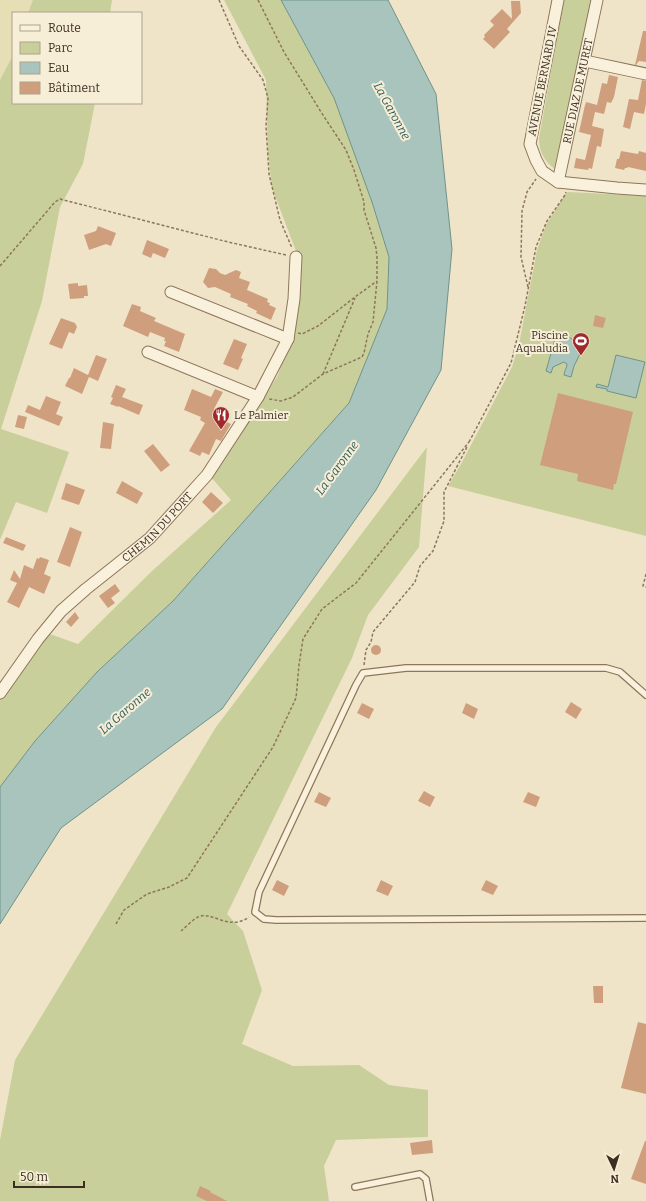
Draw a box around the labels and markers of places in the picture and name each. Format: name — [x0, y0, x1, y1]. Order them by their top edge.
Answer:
place label: Piscine Aqualudia — [516, 329, 568, 355]
sports icon: Piscine Aqualudia — [571, 331, 591, 356]
restaurant icon: Le Palmier — [211, 405, 231, 430]
place label: Le Palmier — [234, 409, 288, 422]

